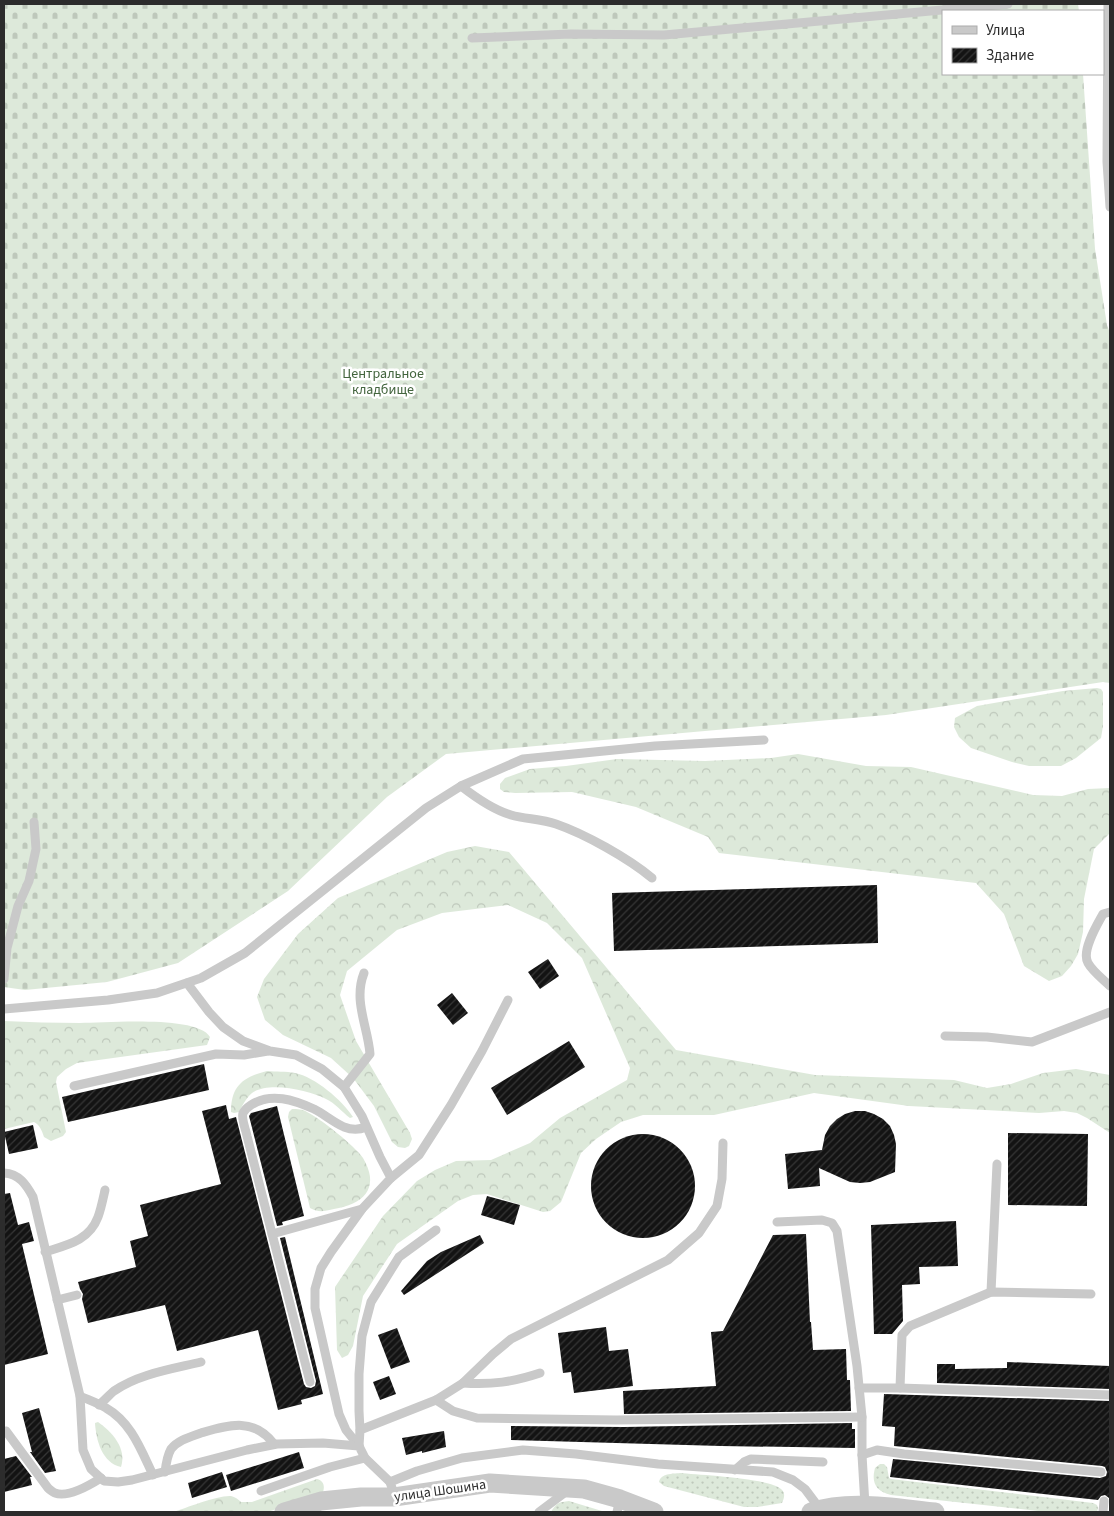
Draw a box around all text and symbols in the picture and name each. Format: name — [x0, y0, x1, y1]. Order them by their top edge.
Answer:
legend — [942, 10, 1104, 75]
text: Улица — [986, 20, 1025, 41]
text: Здание — [986, 45, 1034, 66]
park label: Центральное кладбище — [342, 364, 424, 400]
street label: улица Шошина — [393, 1475, 487, 1507]

